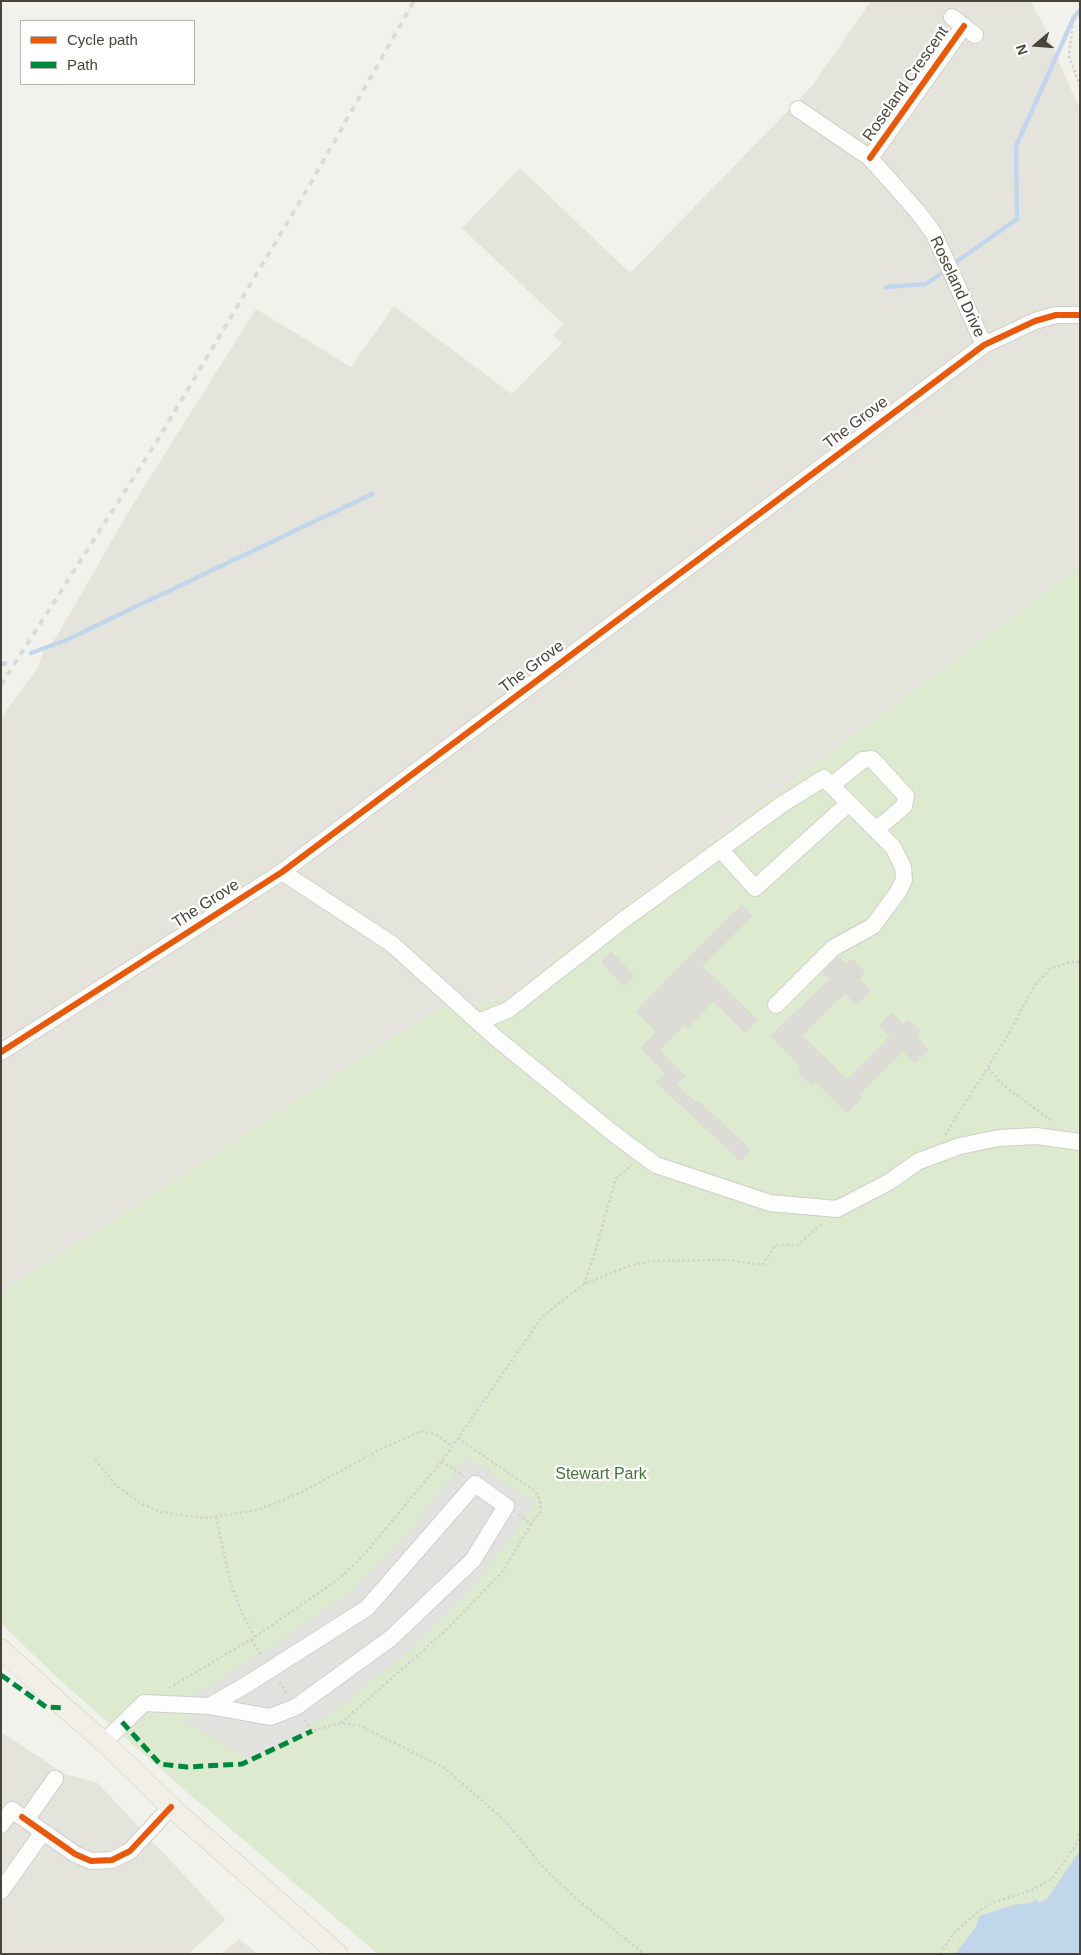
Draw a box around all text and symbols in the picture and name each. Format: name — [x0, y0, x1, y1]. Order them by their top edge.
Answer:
legend — [20, 20, 195, 85]
north arrow — [1011, 20, 1061, 70]
street label: Roseland Crescent — [859, 23, 953, 145]
text: Cycle path — [67, 31, 138, 48]
text: N — [1013, 42, 1031, 57]
text: Path — [67, 56, 98, 73]
street label: Roseland Drive — [925, 233, 989, 341]
street label: The Grove — [820, 393, 892, 453]
street label: The Grove — [496, 637, 568, 697]
street label: The Grove — [169, 875, 243, 933]
park label: Stewart Park — [555, 1465, 647, 1485]

